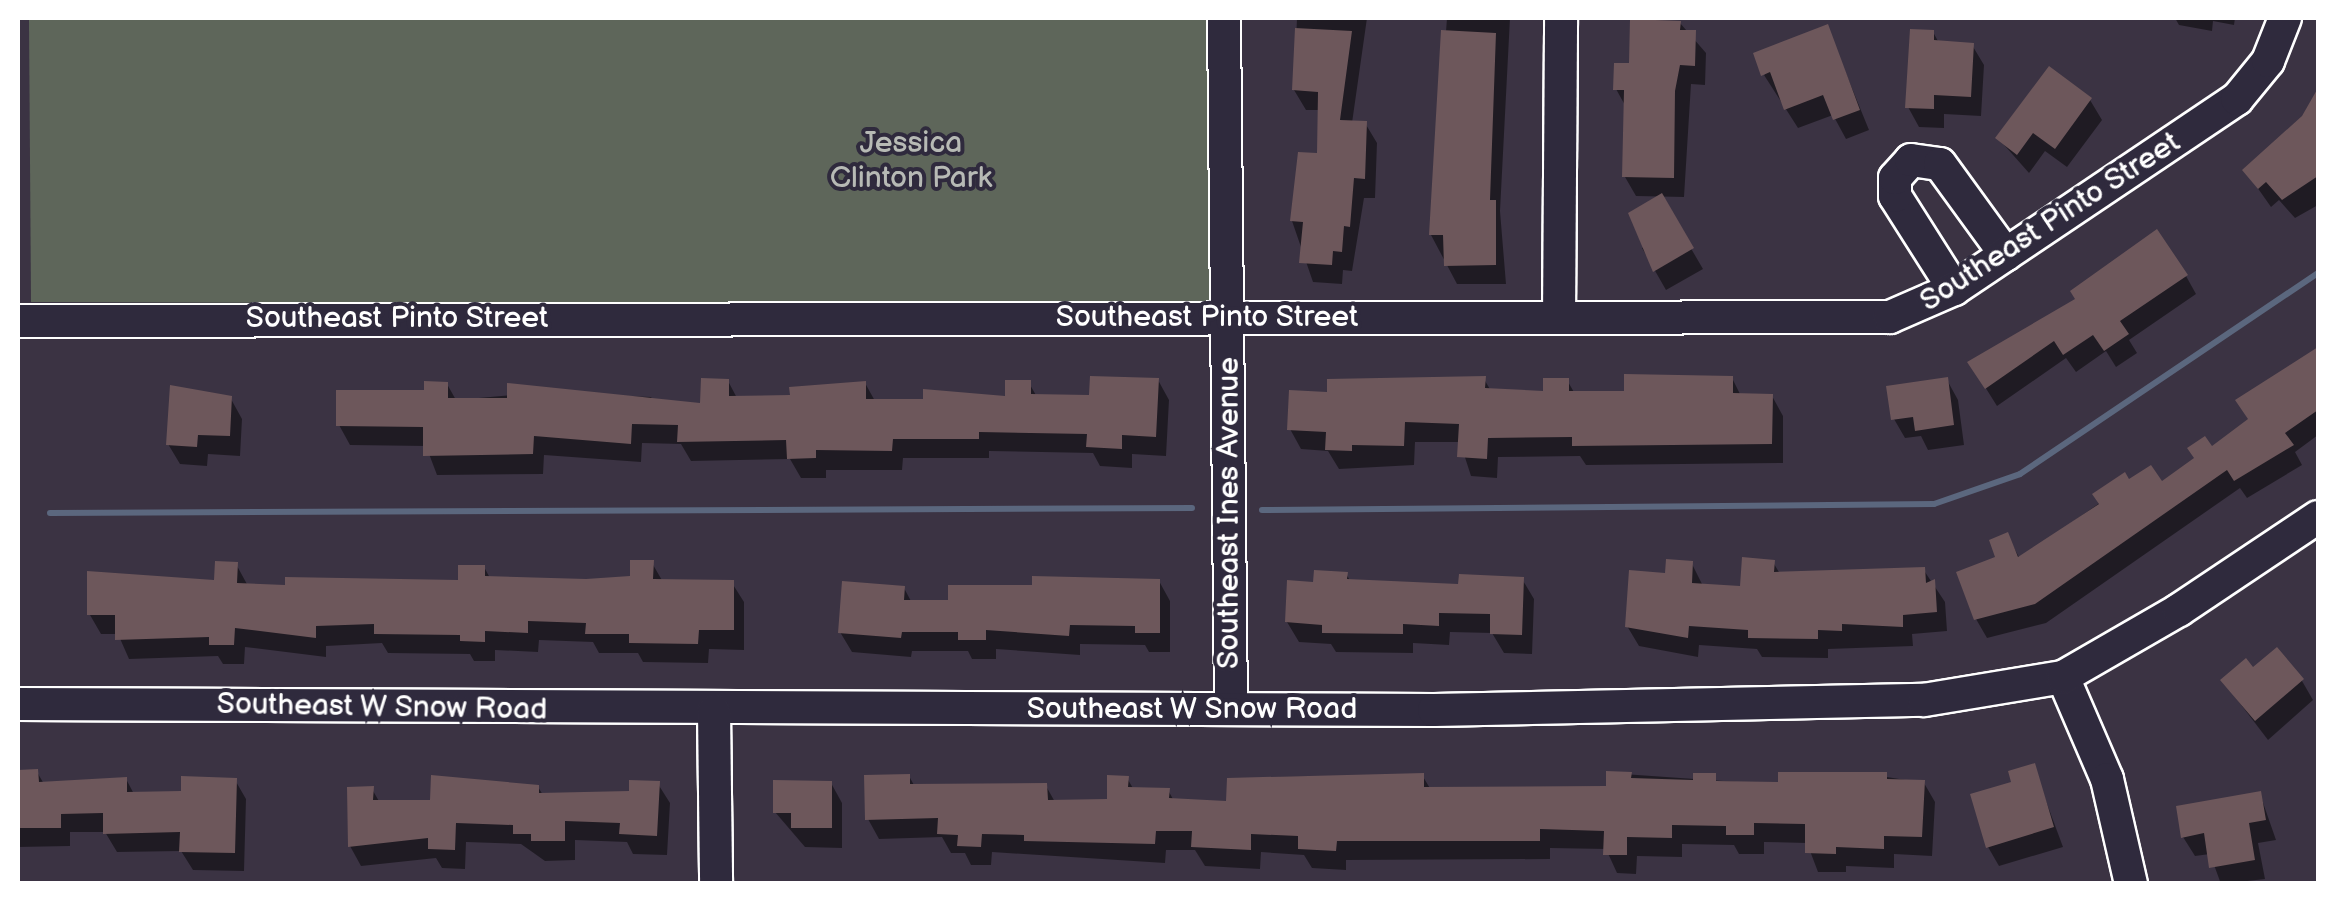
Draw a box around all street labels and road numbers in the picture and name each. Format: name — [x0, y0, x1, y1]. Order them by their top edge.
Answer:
street label: Southeast Pinto Street — [1913, 124, 2187, 320]
street label: Southeast Pinto Street — [1056, 299, 1358, 335]
street label: Southeast Pinto Street — [246, 300, 548, 336]
street label: Southeast Ines Avenue — [1211, 357, 1247, 669]
street label: Southeast W Snow Road — [215, 686, 549, 728]
street label: Southeast W Snow Road — [1026, 691, 1358, 727]

